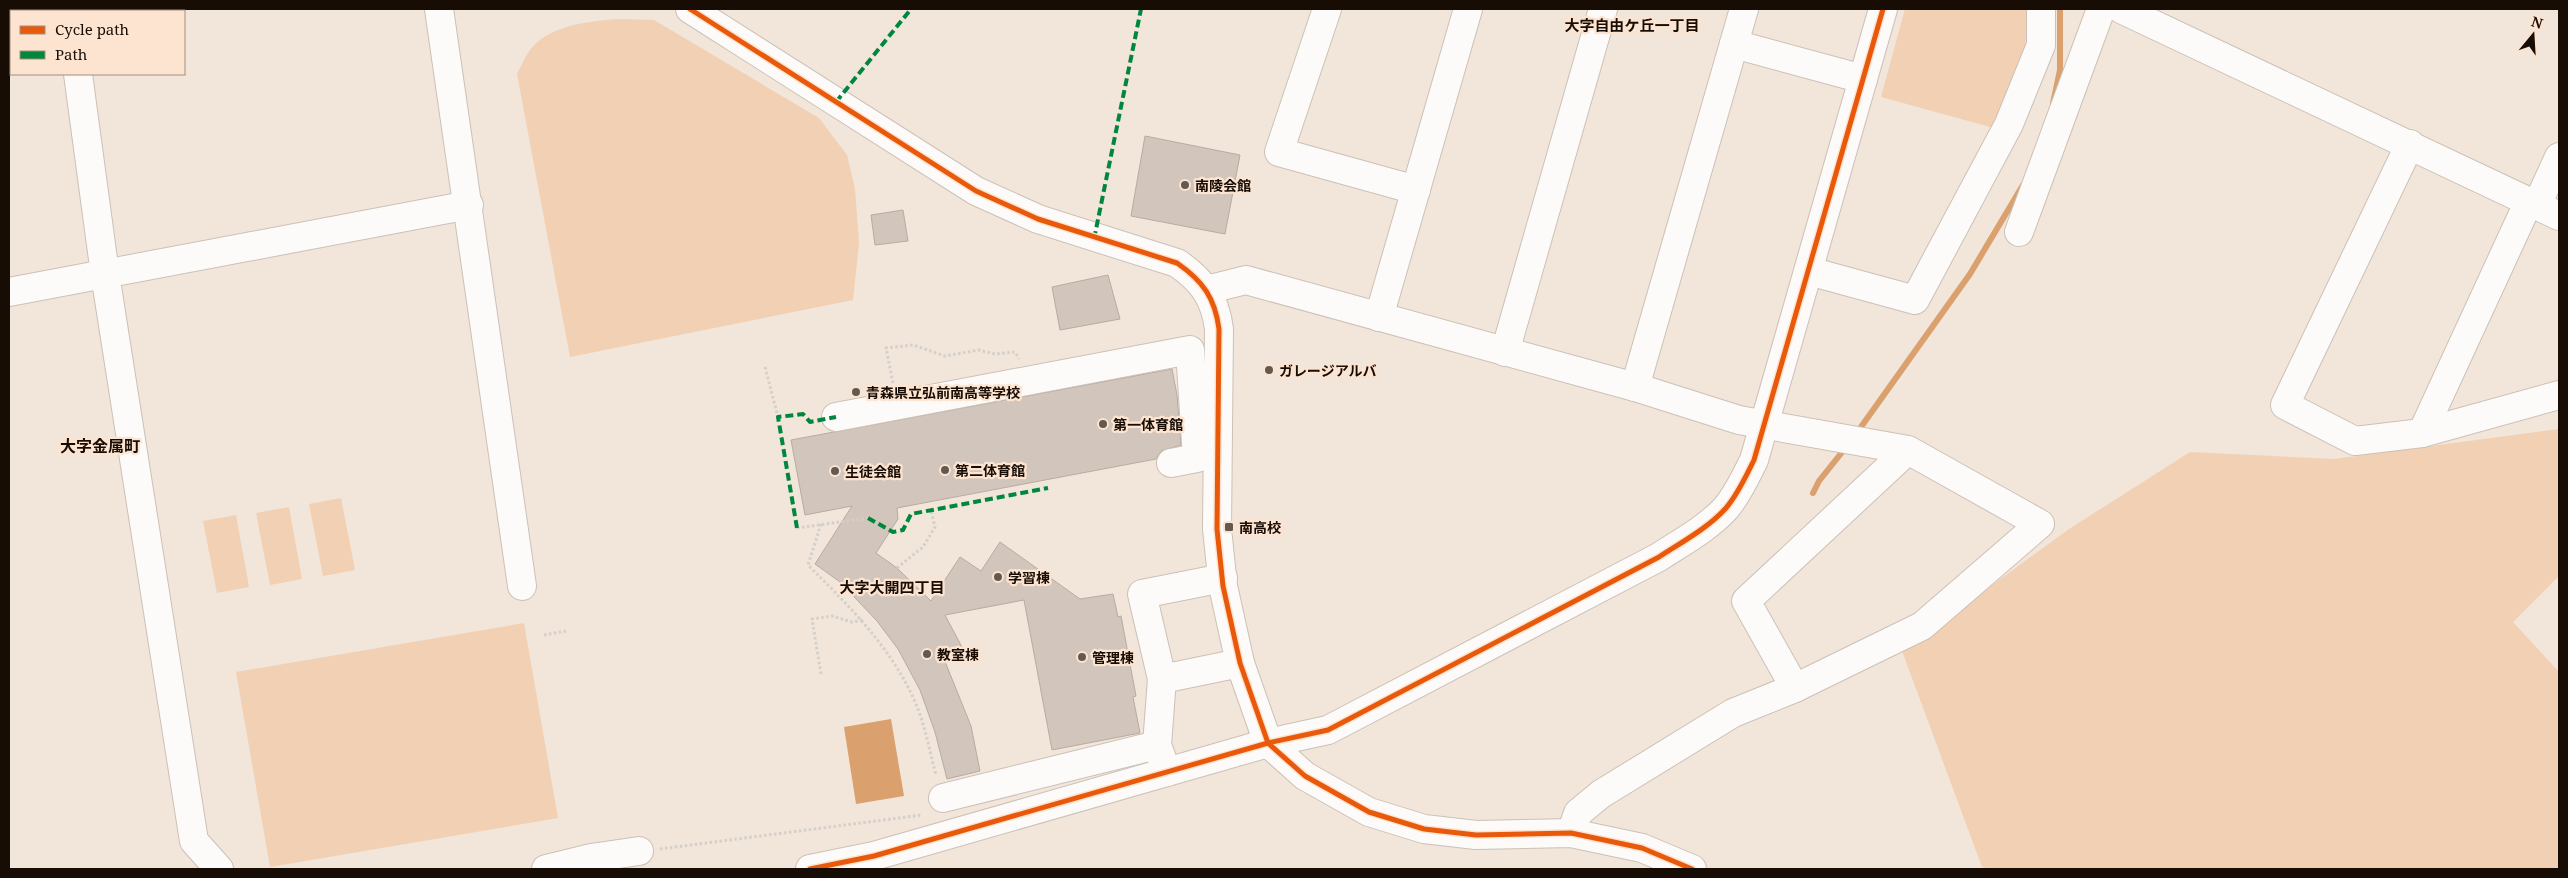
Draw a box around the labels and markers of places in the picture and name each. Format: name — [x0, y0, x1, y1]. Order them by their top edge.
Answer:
place label: 南陵会館 — [1195, 176, 1251, 195]
marker: 南陵会館 — [1179, 179, 1191, 191]
place label: ガレージアルバ — [1279, 361, 1377, 380]
marker: ガレージアルバ — [1263, 364, 1275, 376]
place label: 青森県立弘前南高等学校 — [866, 383, 1020, 402]
marker: 青森県立弘前南高等学校 — [850, 386, 862, 398]
place label: 第一体育館 — [1113, 415, 1183, 434]
marker: 第一体育館 — [1097, 418, 1109, 430]
place label: 第二体育館 — [955, 461, 1025, 480]
place label: 生徒会館 — [845, 462, 901, 481]
marker: 第二体育館 — [939, 464, 951, 476]
marker: 生徒会館 — [829, 465, 841, 477]
place label: 南高校 — [1239, 518, 1281, 537]
marker: 南高校 — [1223, 521, 1235, 533]
place label: 学習棟 — [1008, 568, 1050, 587]
marker: 学習棟 — [992, 571, 1004, 583]
place label: 教室棟 — [937, 645, 979, 664]
marker: 教室棟 — [921, 648, 933, 660]
place label: 管理棟 — [1092, 648, 1134, 667]
marker: 管理棟 — [1076, 651, 1088, 663]

